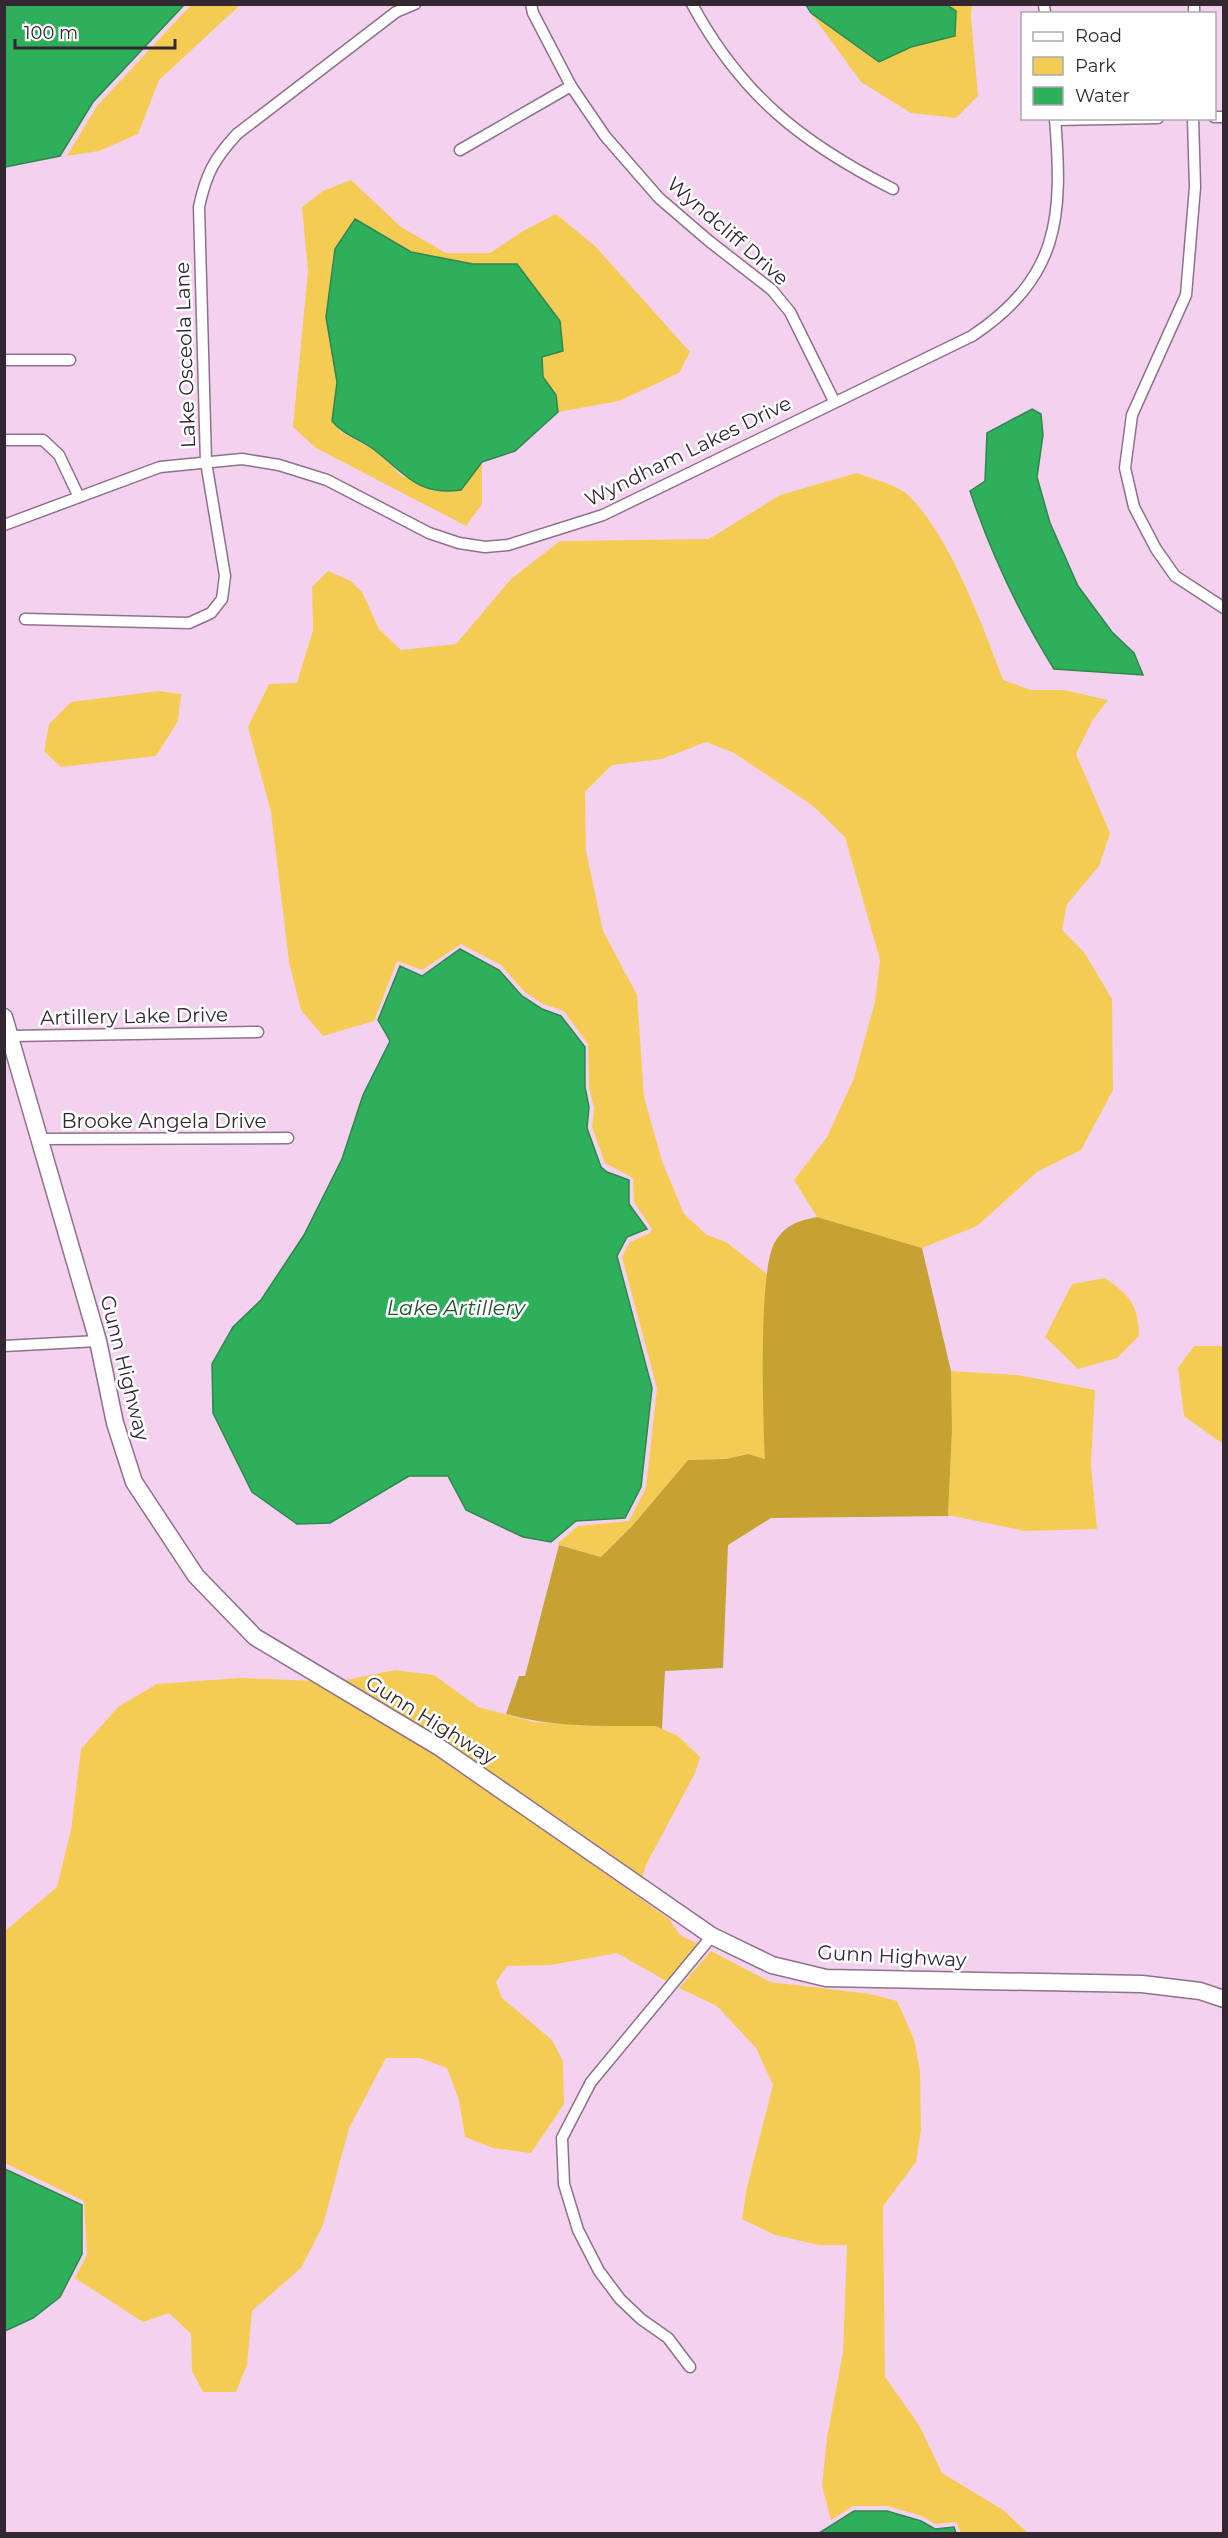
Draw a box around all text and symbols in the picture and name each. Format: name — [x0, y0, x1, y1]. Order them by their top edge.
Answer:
scale bar — [15, 12, 176, 50]
legend — [1021, 12, 1216, 120]
text: 100 m — [24, 22, 78, 44]
text: Road — [1075, 25, 1122, 47]
text: Park — [1075, 55, 1116, 77]
text: Water — [1075, 85, 1130, 107]
street label: Wyndcliff Drive — [662, 172, 794, 290]
street label: Lake Osceola Lane — [170, 261, 200, 449]
street label: Wyndham Lakes Drive — [581, 391, 795, 511]
street label: Artillery Lake Drive — [40, 1002, 228, 1030]
street label: Brooke Angela Drive — [61, 1109, 267, 1133]
street label: Gunn Highway — [95, 1293, 155, 1443]
water label: Lake Artillery — [387, 1295, 527, 1320]
street label: Gunn Highway — [361, 1670, 501, 1770]
street label: Gunn Highway — [817, 1940, 967, 1972]

